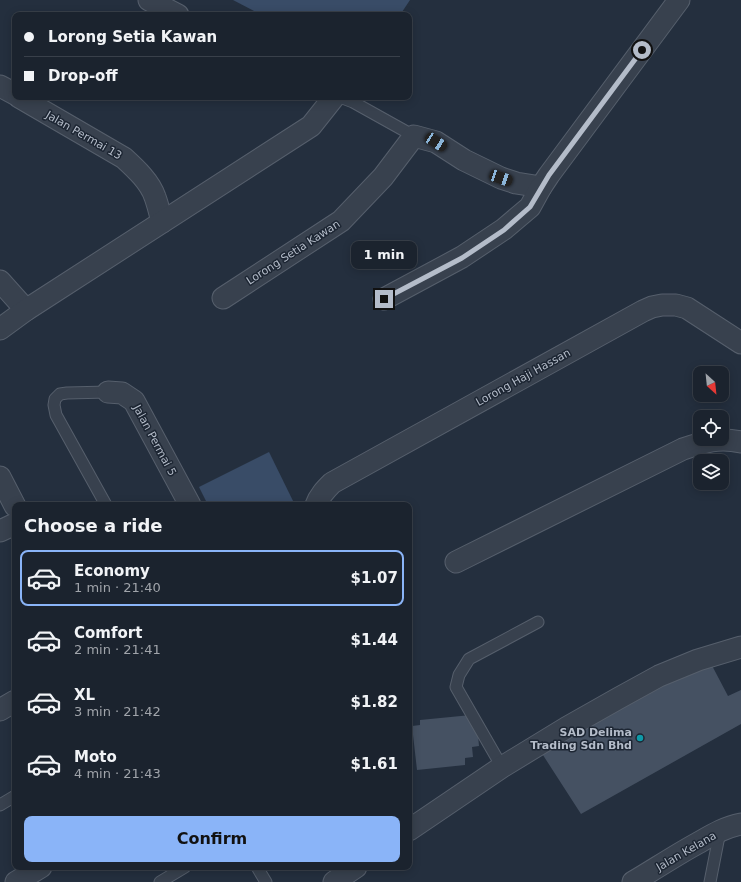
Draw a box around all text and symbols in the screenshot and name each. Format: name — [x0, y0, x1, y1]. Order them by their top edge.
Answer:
text: Lorong Setia Kawan — [48, 28, 217, 46]
route start — [633, 41, 651, 59]
text: Drop-off — [48, 67, 118, 85]
street label: Jalan Permai 13 — [43, 108, 124, 162]
car — [423, 130, 449, 154]
car — [488, 168, 514, 188]
street label: Lorong Setia Kawan — [244, 217, 343, 288]
callout: 1 min — [351, 241, 417, 269]
text: 1 min — [364, 247, 404, 262]
route end — [375, 290, 393, 308]
street label: Lorong Haji Hassan — [474, 346, 573, 409]
north arrow — [693, 366, 729, 402]
map controls — [693, 366, 729, 490]
street label: Jalan Permai 5 — [130, 402, 179, 478]
button: locate — [693, 410, 729, 446]
button: layers — [693, 454, 729, 490]
text: Choose a ride — [24, 515, 163, 536]
icon: car — [26, 560, 62, 596]
text: Economy — [74, 562, 150, 580]
text: $1.07 — [351, 569, 398, 587]
text: 1 min · 21:40 — [74, 580, 161, 595]
icon: car — [26, 622, 62, 658]
text: Comfort — [74, 624, 142, 642]
text: $1.44 — [351, 631, 398, 649]
text: 2 min · 21:41 — [74, 642, 161, 657]
icon: car — [26, 684, 62, 720]
text: XL — [74, 686, 95, 704]
text: $1.82 — [351, 693, 398, 711]
text: 3 min · 21:42 — [74, 704, 161, 719]
place label: SAD Delima Trading Sdn Bhd — [530, 726, 632, 752]
marker: SAD Delima Trading Sdn Bhd — [635, 733, 645, 743]
icon: car — [26, 746, 62, 782]
text: Moto — [74, 748, 117, 766]
text: $1.61 — [351, 755, 398, 773]
text: 4 min · 21:43 — [74, 766, 161, 781]
button: Confirm — [24, 816, 400, 862]
street label: Jalan Kelana — [653, 829, 719, 874]

